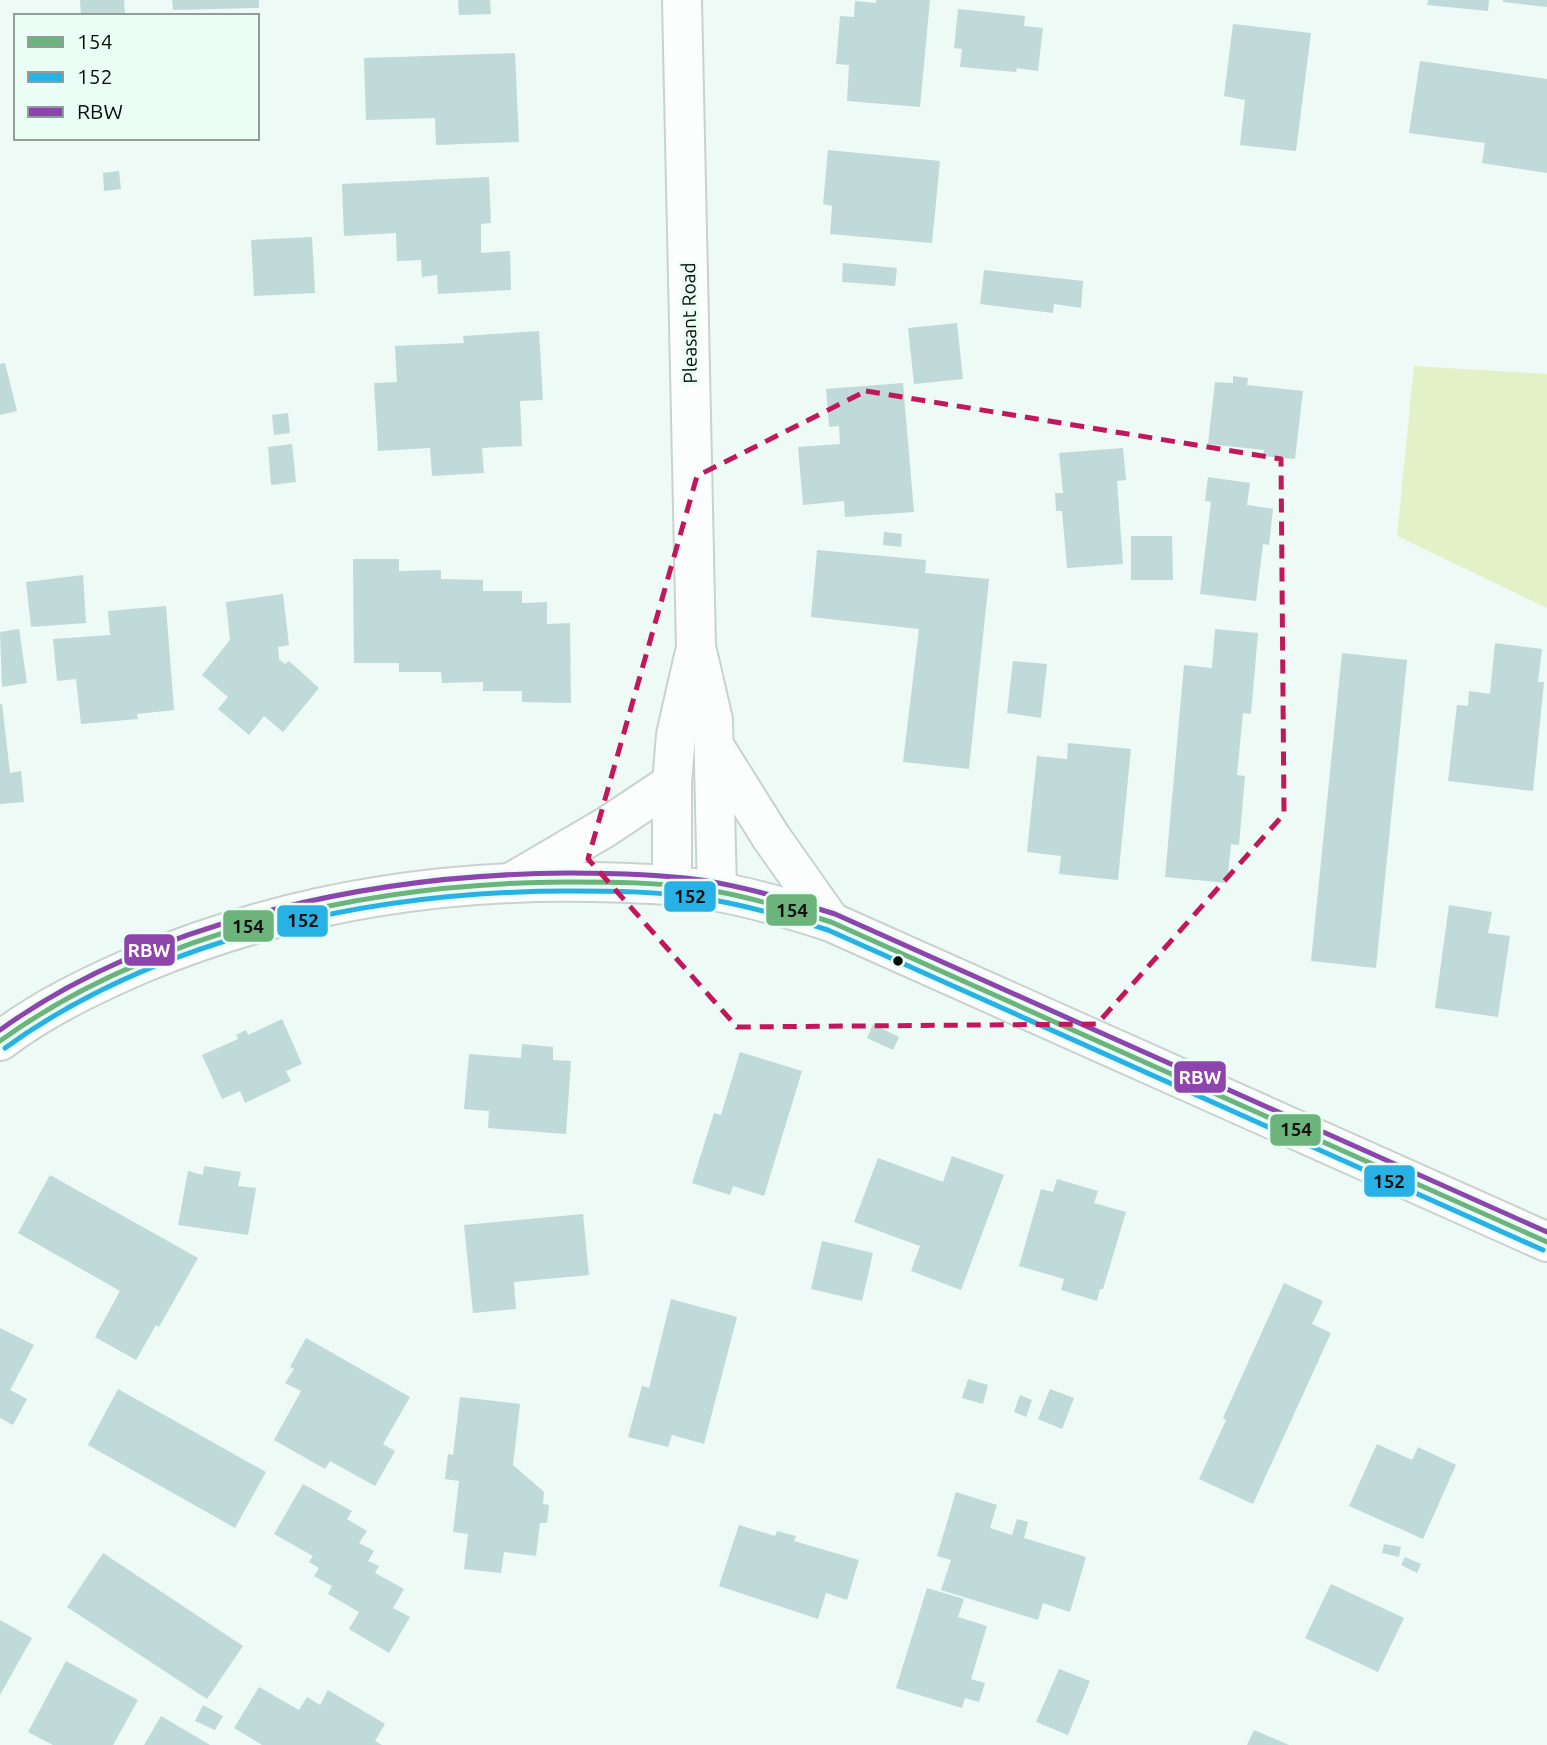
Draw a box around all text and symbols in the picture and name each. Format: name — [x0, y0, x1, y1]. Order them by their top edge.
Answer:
legend — [14, 14, 259, 140]
text: 154 — [77, 29, 113, 53]
text: 152 — [77, 64, 113, 88]
text: RBW — [77, 99, 123, 123]
street label: Pleasant Road — [677, 262, 701, 384]
line badge: 152 — [663, 880, 717, 913]
text: 152 — [674, 885, 706, 907]
line badge: 154 — [765, 893, 818, 927]
text: 154 — [776, 899, 808, 921]
line badge: 152 — [276, 904, 329, 938]
line badge: 154 — [222, 909, 275, 943]
text: 152 — [287, 909, 319, 931]
text: 154 — [232, 915, 264, 937]
line badge: RBW — [123, 933, 176, 967]
text: RBW — [128, 939, 171, 961]
unlabelled marker — [891, 954, 905, 968]
line badge: RBW — [1173, 1060, 1227, 1094]
text: RBW — [1179, 1066, 1222, 1088]
line badge: 154 — [1269, 1113, 1322, 1147]
text: 154 — [1280, 1118, 1312, 1140]
line badge: 152 — [1363, 1164, 1416, 1198]
text: 152 — [1373, 1170, 1405, 1192]

